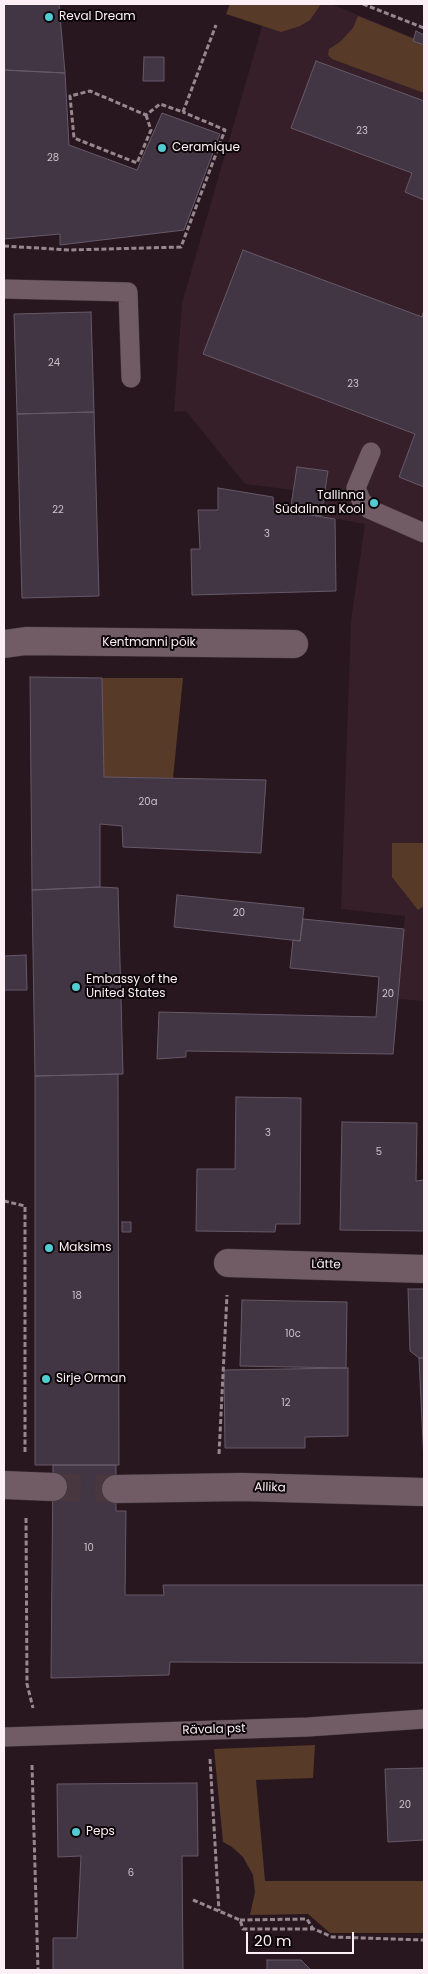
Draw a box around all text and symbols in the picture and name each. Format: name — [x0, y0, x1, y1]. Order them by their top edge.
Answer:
place label: Reval Dream — [59, 10, 136, 24]
marker: Reval Dream — [43, 11, 55, 23]
house number: 23 — [356, 125, 368, 137]
place label: Ceramique — [172, 141, 240, 155]
marker: Ceramique — [156, 142, 168, 154]
house number: 28 — [47, 152, 59, 164]
house number: 24 — [48, 357, 60, 369]
house number: 23 — [347, 378, 359, 390]
place label: Tallinna Südalinna Kool — [275, 489, 364, 517]
marker: Tallinna Südalinna Kool — [368, 497, 380, 509]
house number: 22 — [52, 504, 64, 516]
house number: 3 — [264, 528, 270, 540]
street label: Kentmanni põik — [102, 636, 196, 650]
house number: 20a — [139, 796, 157, 808]
house number: 20 — [233, 907, 245, 919]
place label: Embassy of the United States — [86, 973, 178, 1001]
marker: Embassy of the United States — [70, 981, 82, 993]
house number: 20 — [382, 988, 394, 1000]
house number: 3 — [265, 1127, 271, 1139]
house number: 5 — [376, 1146, 382, 1158]
place label: Maksims — [59, 1241, 111, 1255]
marker: Maksims — [43, 1242, 55, 1254]
street label: Lätte — [311, 1258, 341, 1272]
house number: 18 — [72, 1290, 82, 1302]
house number: 10c — [285, 1328, 301, 1340]
place label: Sirje Orman — [56, 1372, 126, 1386]
marker: Sirje Orman — [40, 1373, 52, 1385]
house number: 12 — [282, 1397, 290, 1409]
street label: Allika — [254, 1480, 286, 1496]
house number: 10 — [84, 1542, 94, 1554]
street label: Rävala pst — [182, 1722, 246, 1738]
house number: 20 — [399, 1799, 411, 1811]
place label: Peps — [86, 1825, 115, 1839]
marker: Peps — [70, 1826, 82, 1838]
house number: 6 — [128, 1867, 134, 1879]
scale bar — [248, 1922, 356, 1954]
text: 20 m — [254, 1930, 292, 1951]

